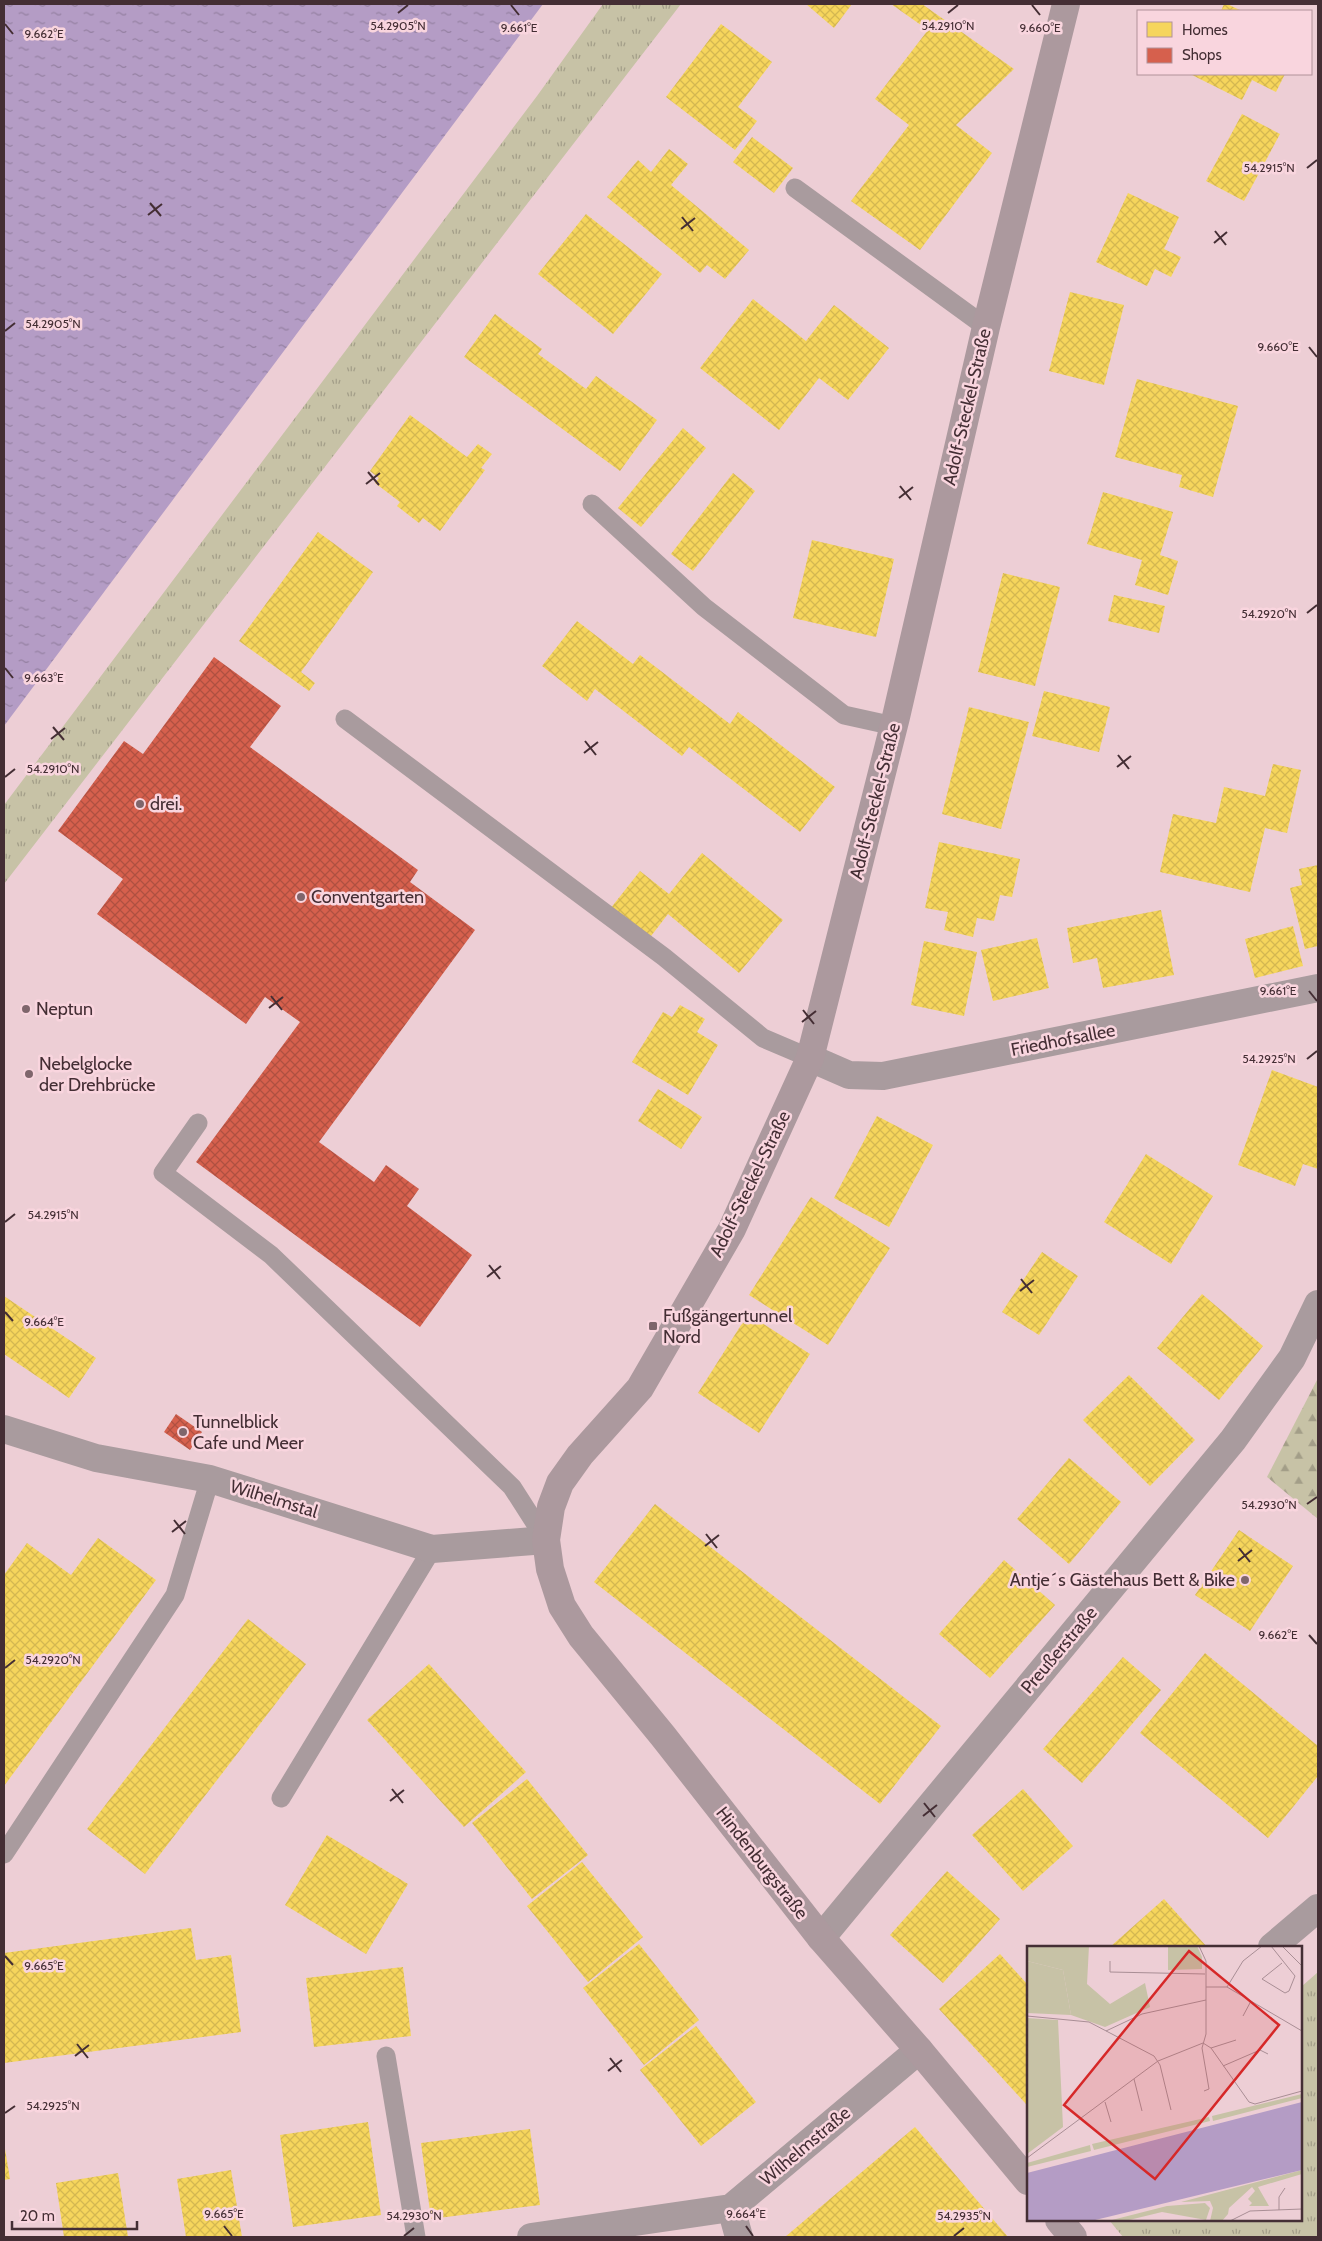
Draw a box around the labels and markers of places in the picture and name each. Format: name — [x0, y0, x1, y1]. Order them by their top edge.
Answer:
place label: drei. — [150, 793, 182, 815]
marker: drei. — [134, 798, 146, 810]
place label: Conventgarten — [311, 886, 424, 908]
marker: Conventgarten — [295, 891, 307, 903]
place label: Neptun — [36, 998, 93, 1020]
marker: Neptun — [20, 1003, 32, 1015]
place label: Nebelglocke der Drehbrücke — [39, 1053, 156, 1096]
marker: Nebelglocke der Drehbrücke — [23, 1068, 35, 1080]
place label: Fußgängertunnel Nord — [663, 1305, 793, 1348]
marker: Fußgängertunnel Nord — [647, 1320, 659, 1332]
place label: Tunnelblick Cafe und Meer — [193, 1411, 304, 1454]
marker: Tunnelblick Cafe und Meer — [177, 1426, 189, 1438]
place label: Antje´s Gästehaus Bett & Bike — [1010, 1569, 1235, 1591]
marker: Antje´s Gästehaus Bett & Bike — [1239, 1574, 1251, 1586]

